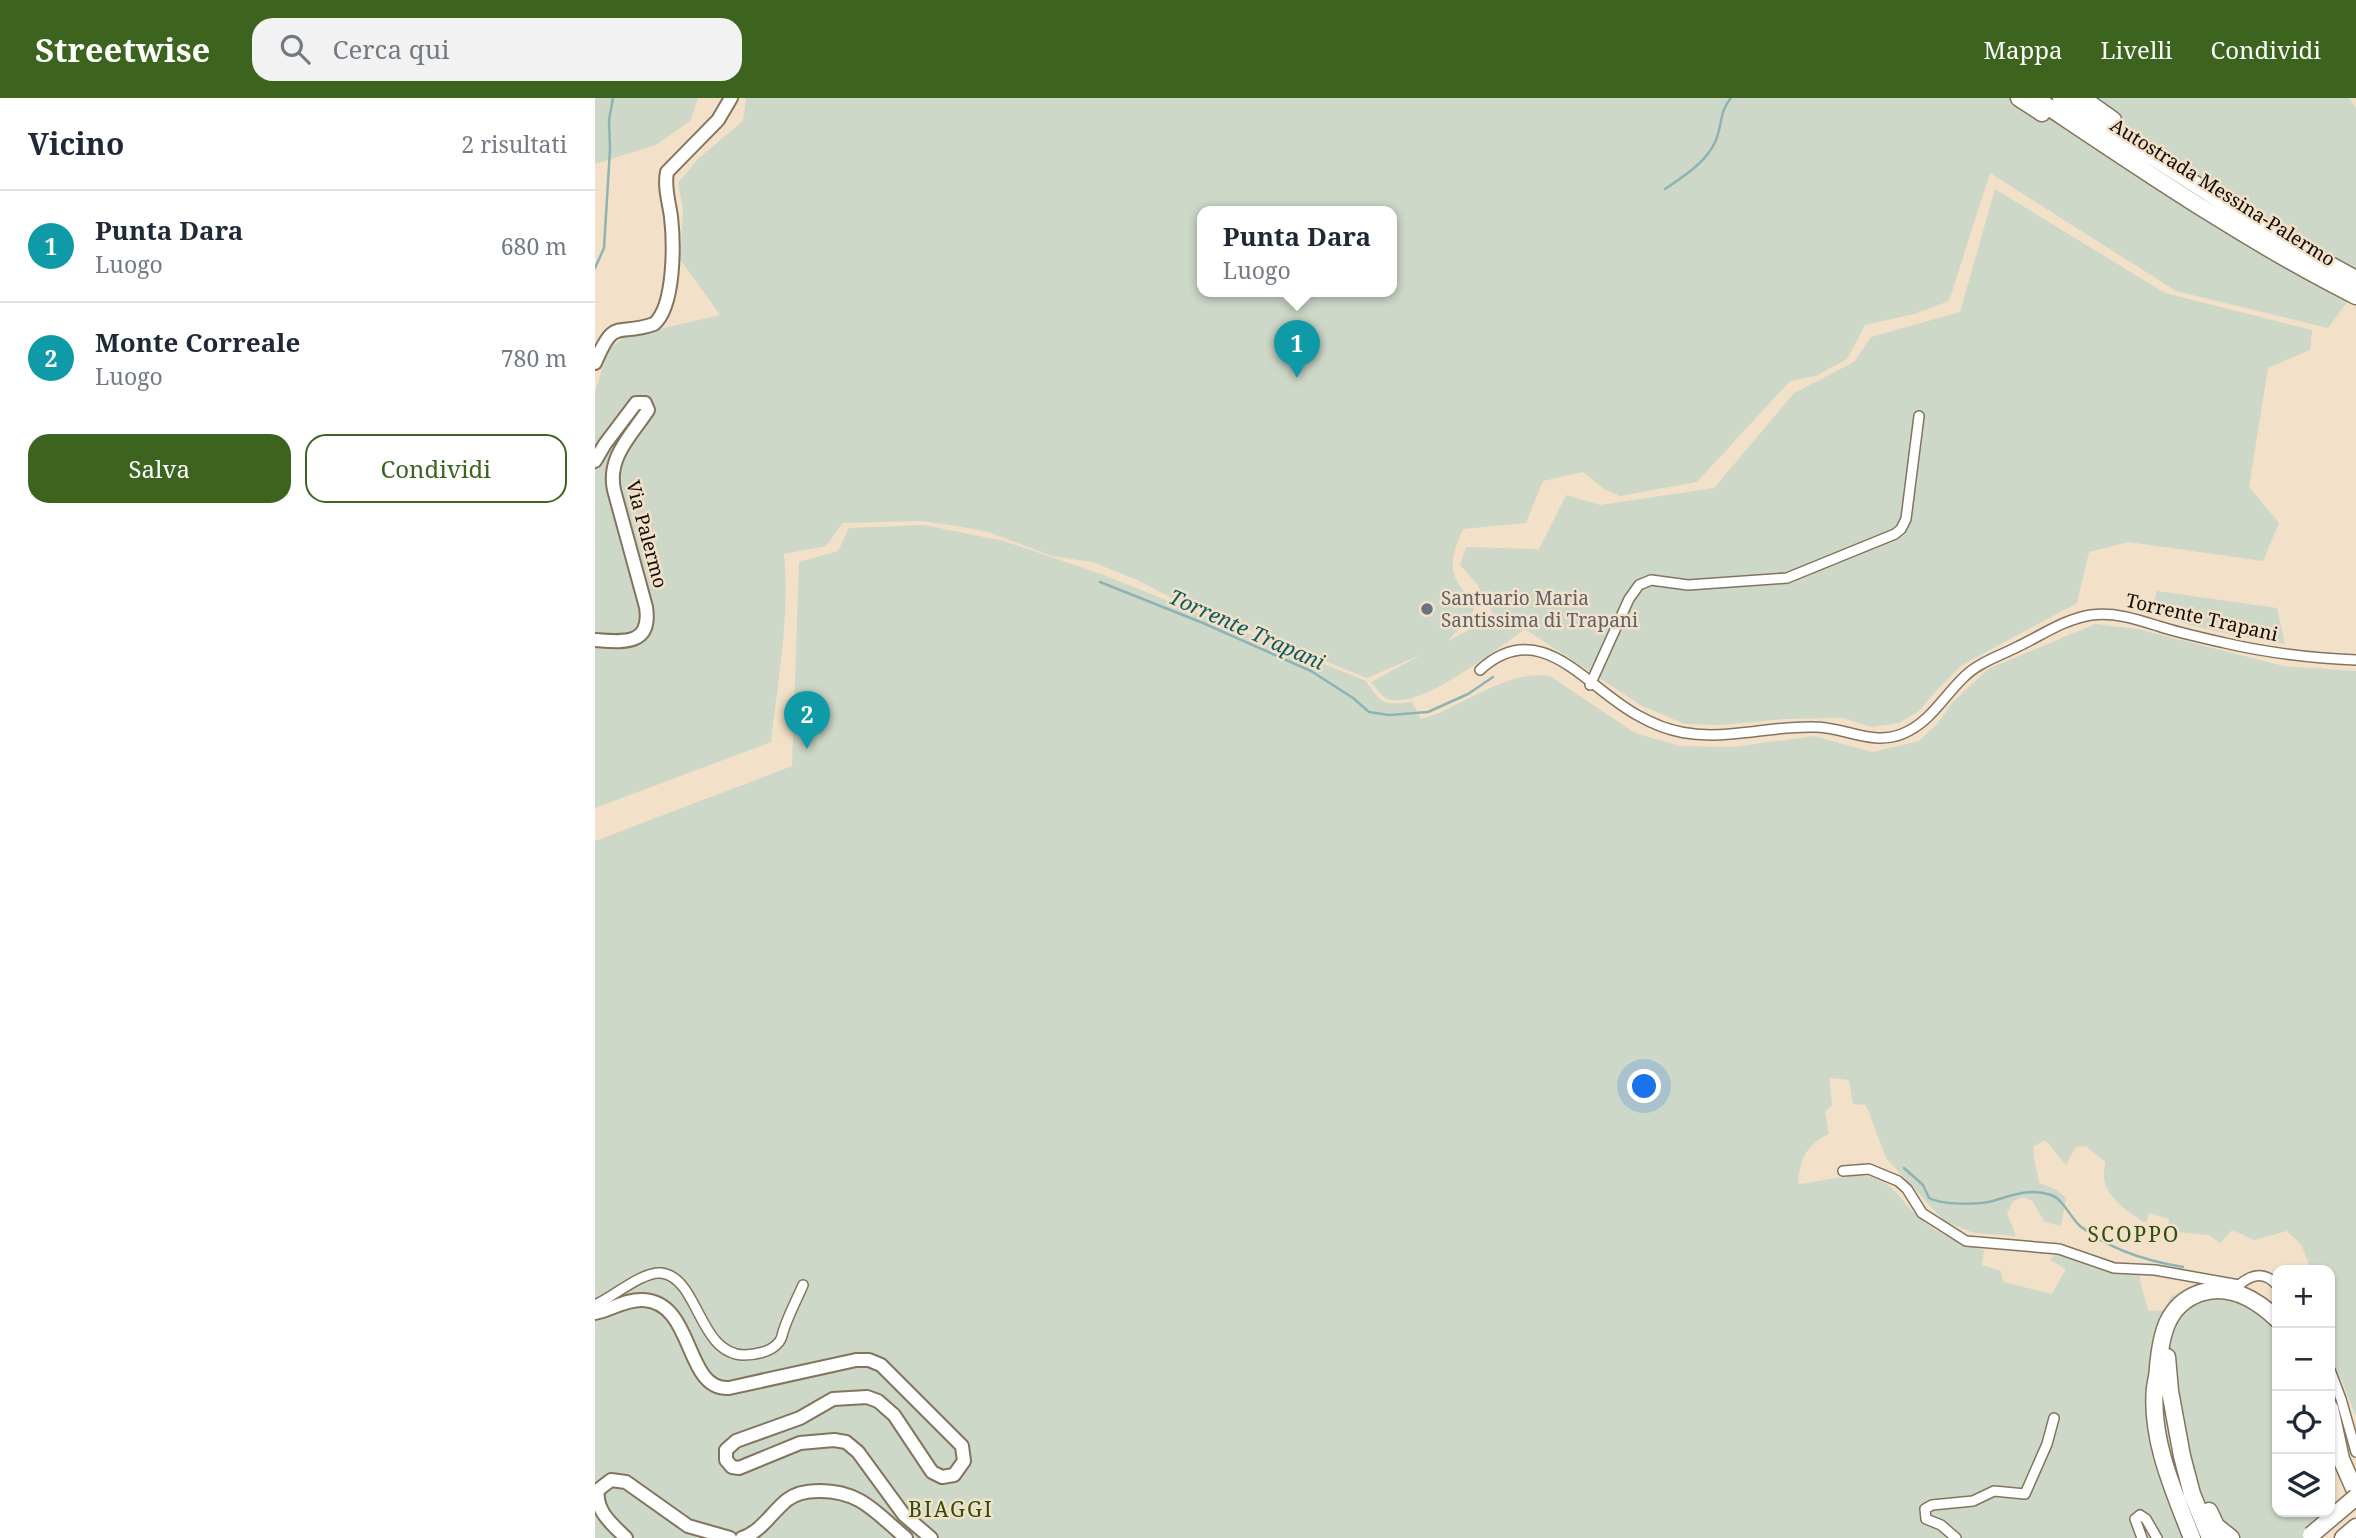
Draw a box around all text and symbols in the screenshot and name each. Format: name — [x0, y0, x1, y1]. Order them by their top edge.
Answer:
search box — [252, 18, 742, 81]
text: Streetwise — [35, 27, 210, 72]
icon: search — [276, 30, 314, 68]
text: Cerca qui — [332, 31, 450, 67]
text: Mappa — [1984, 33, 2063, 66]
text: Livelli — [2101, 33, 2173, 66]
text: Condividi — [2211, 33, 2321, 66]
street label: Autostrada Messina-Palermo — [2106, 112, 2340, 272]
text: Vicino — [28, 123, 124, 164]
text: 2 risultati — [461, 128, 567, 160]
popup — [1197, 206, 1397, 297]
text: Punta Dara — [95, 212, 243, 248]
text: Punta Dara — [1223, 218, 1371, 254]
text: 1 — [45, 230, 58, 262]
text: 680 m — [501, 230, 567, 262]
text: Luogo — [95, 248, 163, 280]
text: Luogo — [1223, 254, 1291, 286]
pin: 1 — [1274, 320, 1320, 378]
text: Monte Correale — [95, 324, 300, 360]
text: 2 — [45, 342, 58, 374]
text: 780 m — [501, 342, 567, 374]
text: Luogo — [95, 360, 163, 392]
button: Salva — [28, 434, 291, 503]
button: Condividi — [305, 434, 567, 503]
street label: Via Palermo — [620, 477, 674, 591]
water label: Torrente Trapani — [1165, 582, 1330, 676]
place label: Santuario Maria Santissima di Trapani — [1441, 585, 1638, 633]
street label: Torrente Trapani — [2123, 587, 2281, 647]
marker: Santuario Maria Santissima di Trapani — [1419, 601, 1435, 617]
pin: 2 — [784, 691, 830, 749]
your location — [1627, 1069, 1661, 1103]
district label: SCOPPO — [2088, 1220, 2180, 1248]
map controls — [2272, 1265, 2335, 1517]
button: + — [2272, 1265, 2335, 1328]
button: − — [2272, 1328, 2335, 1391]
button: locate — [2272, 1391, 2335, 1454]
button: layers — [2272, 1454, 2335, 1517]
district label: BIAGGI — [908, 1495, 994, 1523]

